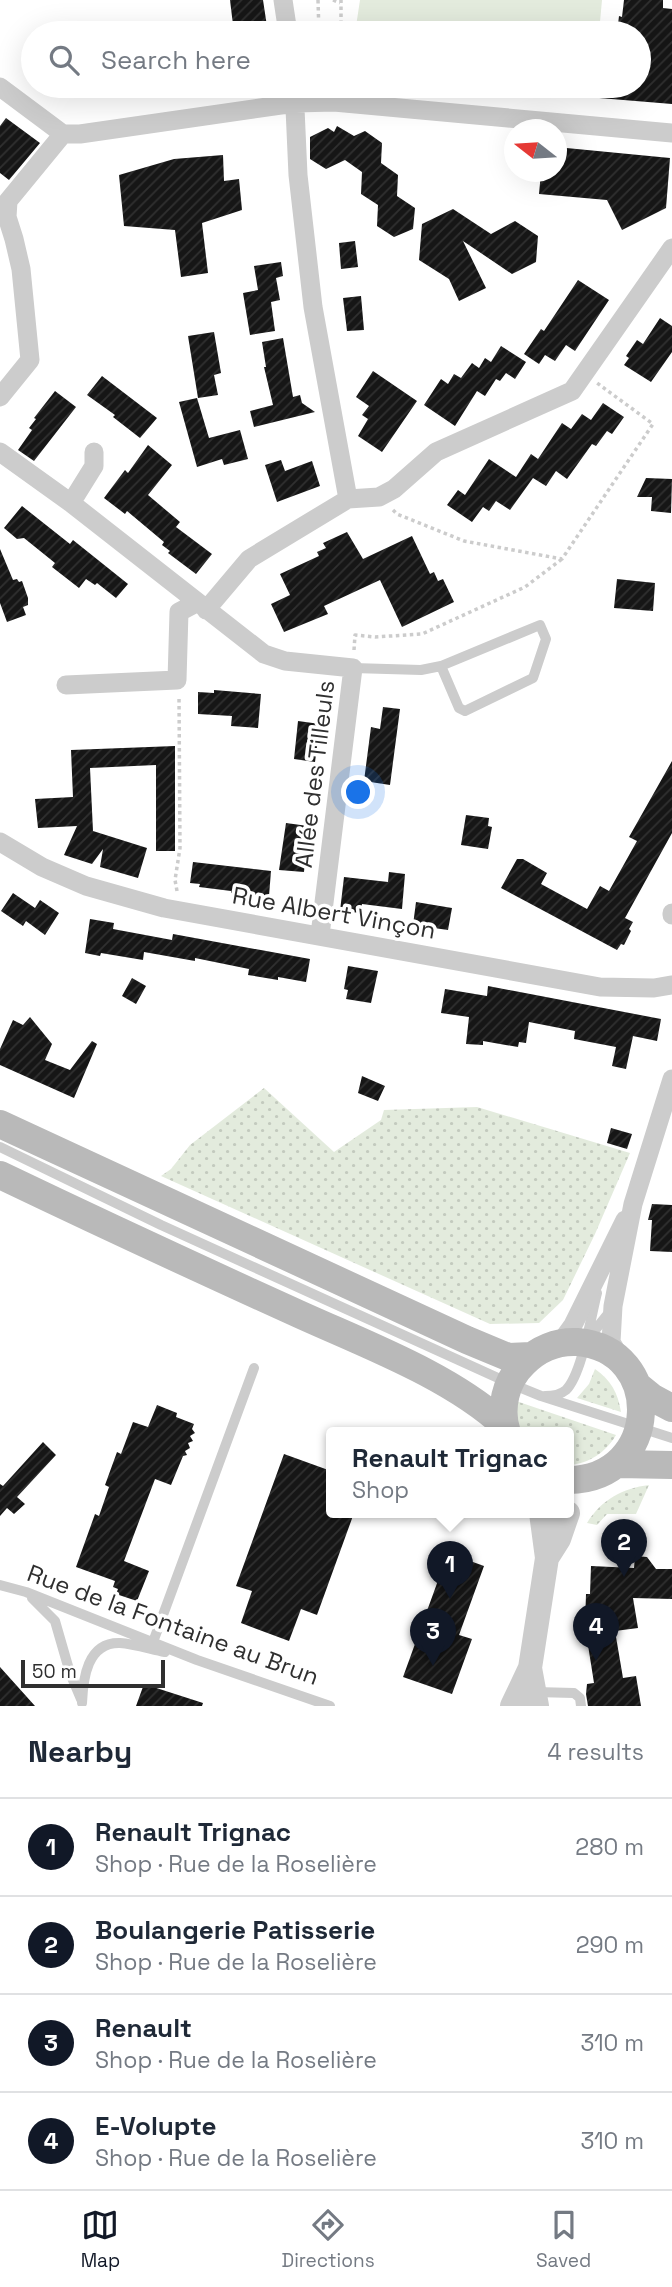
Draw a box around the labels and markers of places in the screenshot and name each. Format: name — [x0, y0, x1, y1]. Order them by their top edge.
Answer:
pin: 2 — [601, 1519, 647, 1577]
pin: 1 — [427, 1541, 473, 1599]
pin: 4 — [573, 1603, 619, 1661]
pin: 3 — [410, 1608, 456, 1666]

